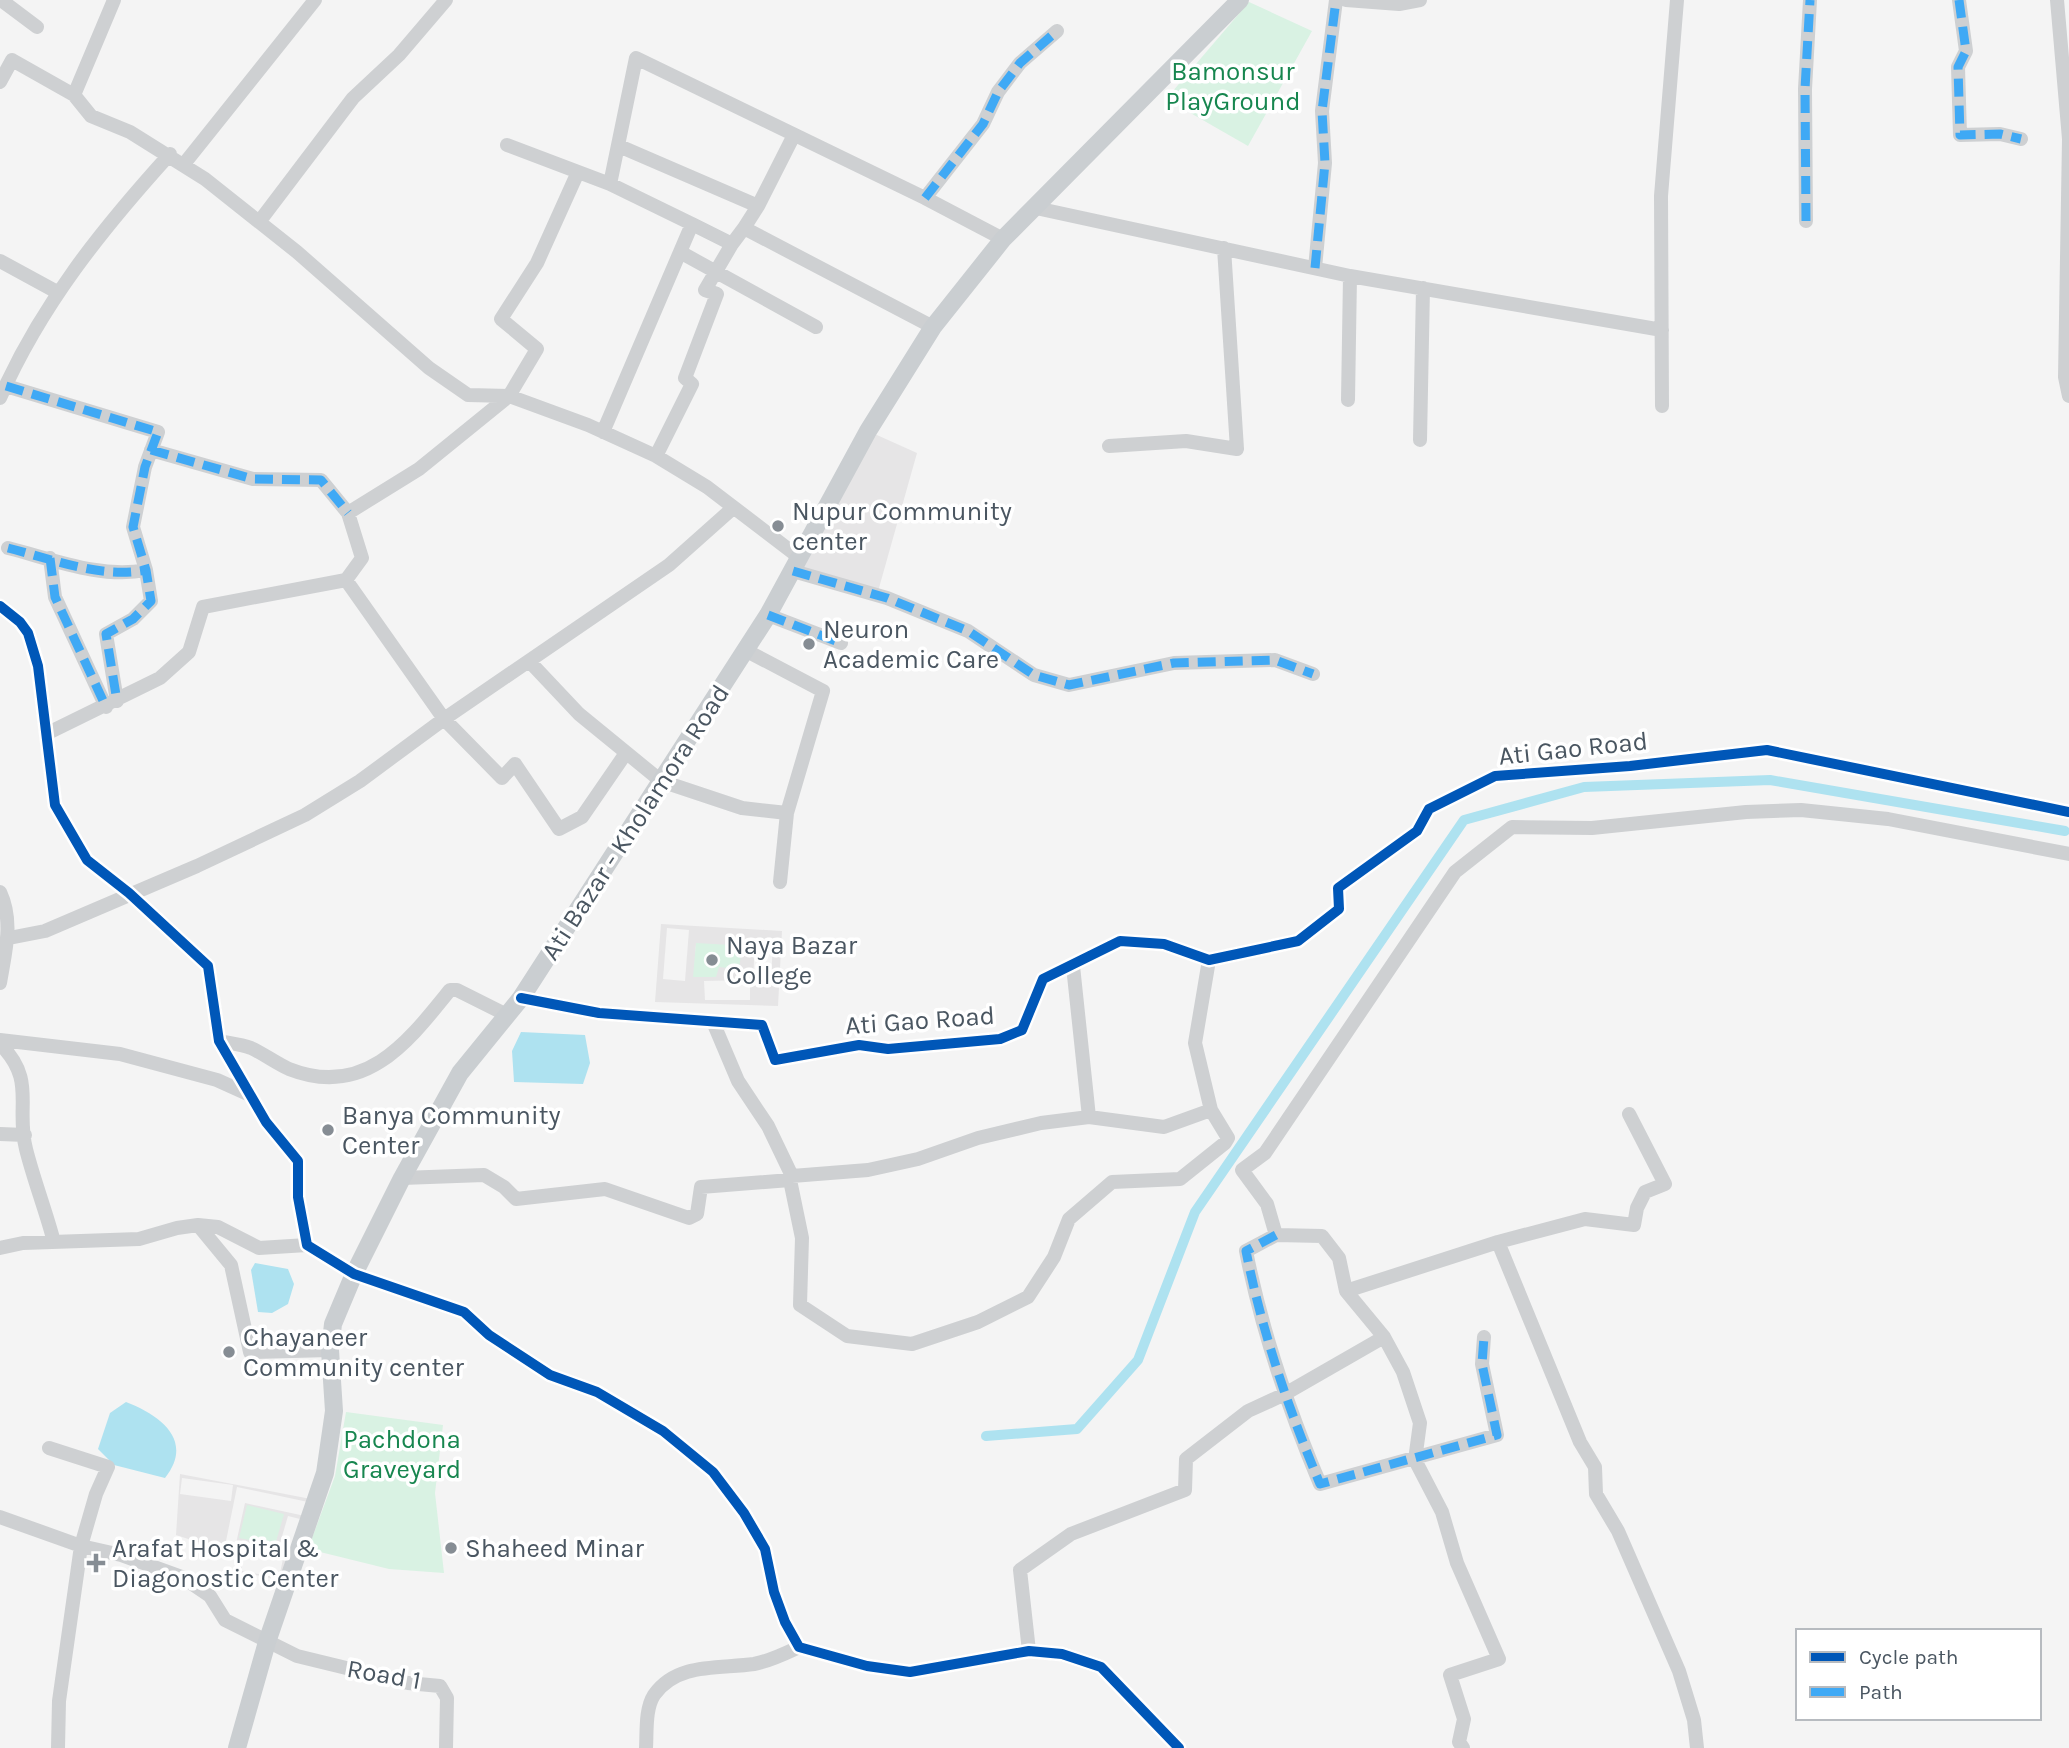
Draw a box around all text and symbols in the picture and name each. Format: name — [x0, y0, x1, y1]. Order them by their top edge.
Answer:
park label: Bamonsur PlayGround — [1165, 56, 1301, 117]
place label: Nupur Community center — [792, 496, 1012, 557]
marker: Nupur Community center — [770, 518, 786, 534]
place label: Neuron Academic Care — [823, 614, 999, 675]
marker: Neuron Academic Care — [801, 636, 817, 652]
street label: Ati Bazar - Kholamora Road — [535, 679, 736, 966]
street label: Ati Gao Road — [1497, 725, 1649, 772]
place label: Naya Bazar College — [726, 930, 858, 991]
marker: Naya Bazar College — [704, 952, 720, 968]
street label: Ati Gao Road — [844, 1000, 996, 1041]
place label: Banya Community Center — [342, 1100, 561, 1161]
marker: Banya Community Center — [320, 1122, 336, 1138]
place label: Chayaneer Community center — [243, 1322, 465, 1383]
marker: Chayaneer Community center — [221, 1344, 237, 1360]
park label: Pachdona Graveyard — [343, 1424, 461, 1485]
place label: Arafat Hospital & Diagonostic Center — [112, 1533, 339, 1594]
place label: Shaheed Minar — [465, 1533, 644, 1564]
marker: Shaheed Minar — [443, 1540, 459, 1556]
marker: Arafat Hospital & Diagonostic Center — [86, 1553, 106, 1573]
legend — [1796, 1629, 2041, 1720]
text: Cycle path — [1859, 1645, 1959, 1669]
street label: Road 1 — [344, 1653, 423, 1696]
text: Path — [1859, 1680, 1903, 1704]

